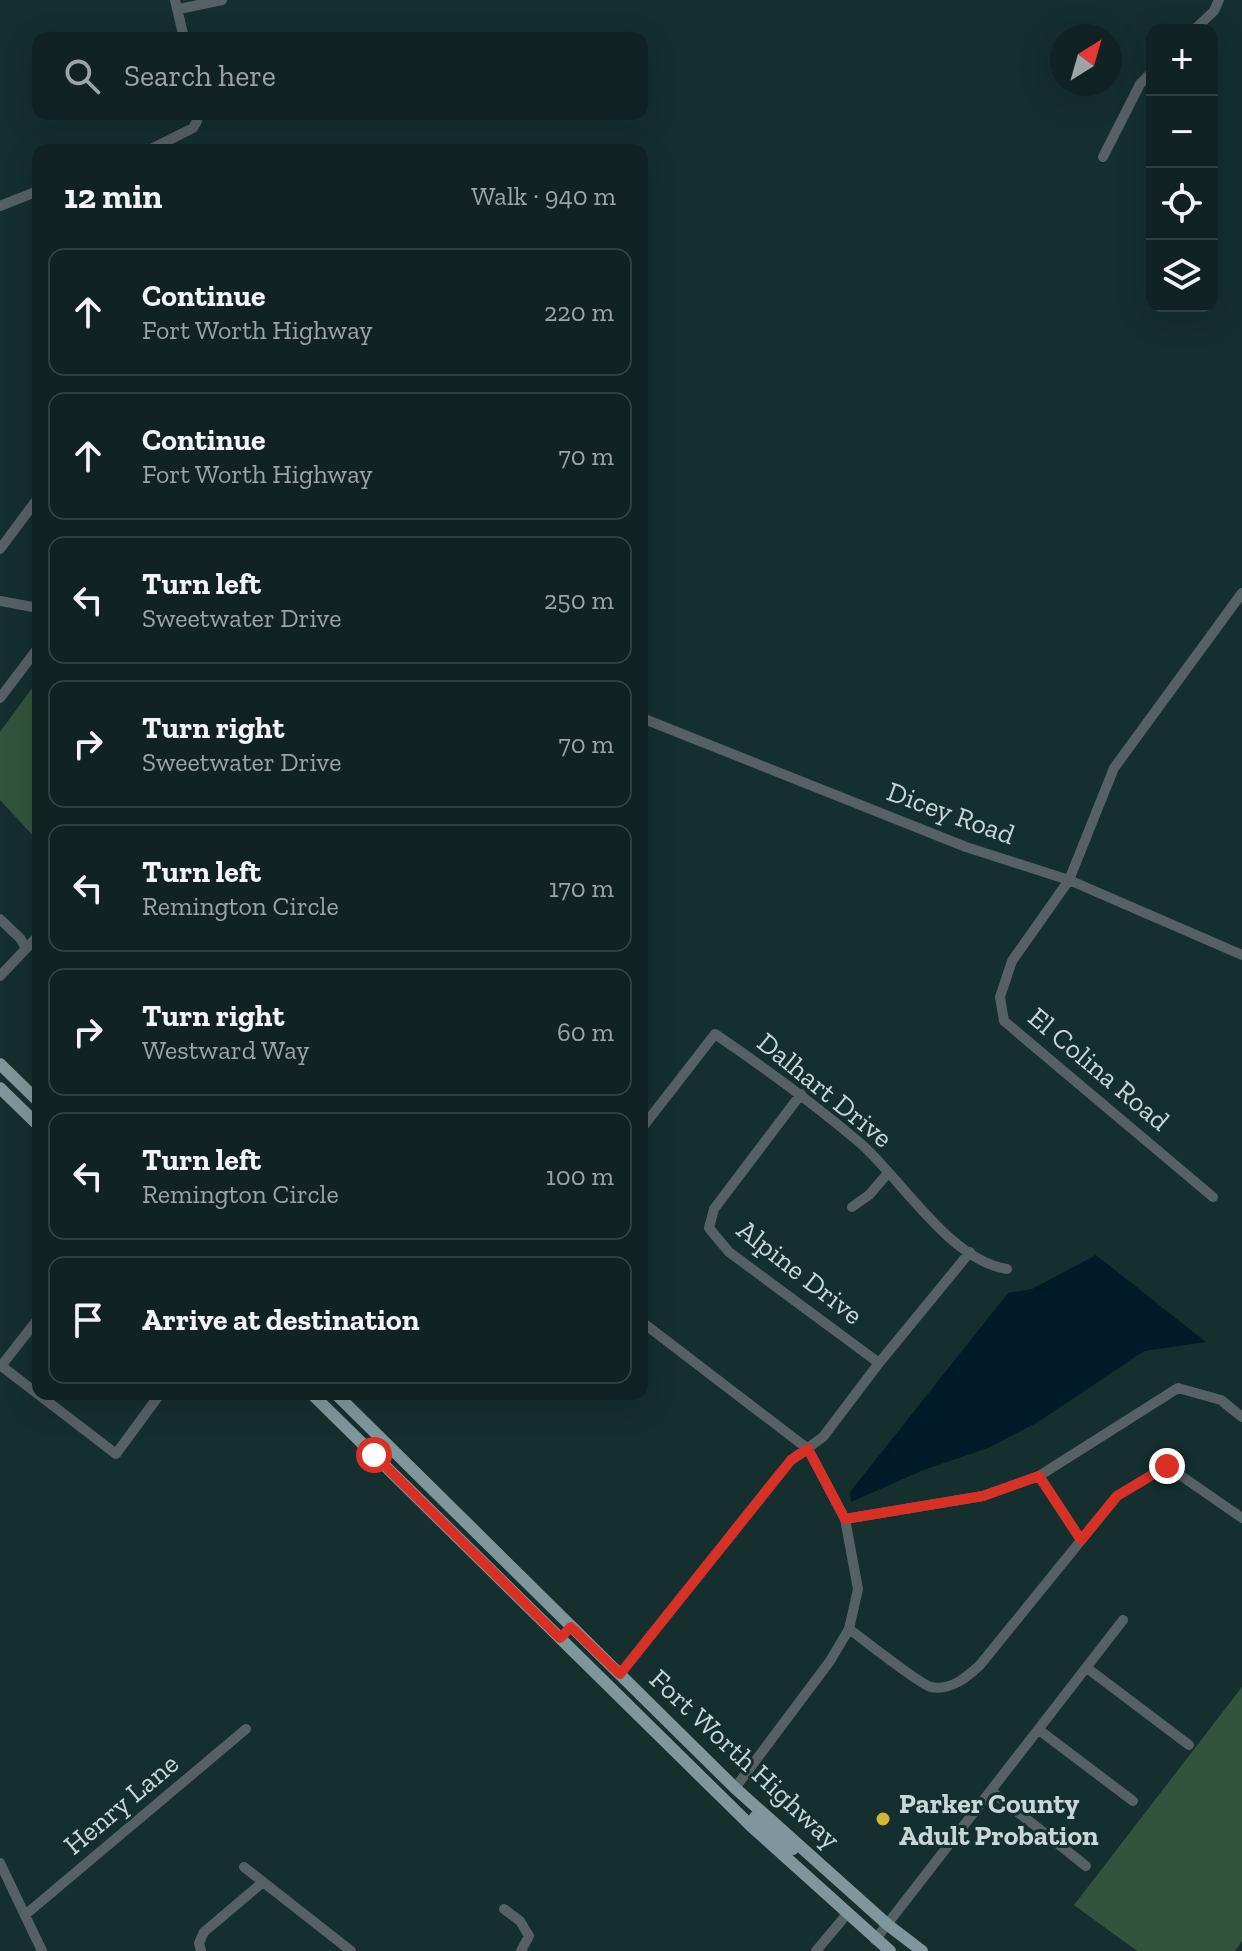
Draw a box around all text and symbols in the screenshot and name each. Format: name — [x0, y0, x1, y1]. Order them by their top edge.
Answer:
north arrow — [1050, 24, 1122, 96]
map controls — [1146, 24, 1218, 312]
button: + — [1146, 24, 1218, 96]
search box — [32, 32, 648, 120]
icon: search — [60, 54, 104, 98]
text: Search here — [124, 58, 276, 94]
button: − — [1146, 96, 1218, 168]
button: locate — [1146, 168, 1218, 240]
text: 12 min — [64, 176, 162, 217]
text: Walk · 940 m — [471, 180, 616, 212]
button: layers — [1146, 240, 1218, 312]
text: Continue — [142, 278, 266, 314]
icon: ahead — [66, 290, 110, 334]
text: 220 m — [544, 296, 614, 328]
text: Fort Worth Highway — [142, 314, 373, 346]
text: Continue — [142, 422, 266, 458]
icon: ahead — [66, 434, 110, 478]
text: 70 m — [558, 440, 614, 472]
text: Fort Worth Highway — [142, 458, 373, 490]
text: Turn left — [142, 566, 261, 602]
icon: left — [66, 578, 110, 622]
text: 250 m — [544, 584, 614, 616]
text: Sweetwater Drive — [142, 602, 341, 634]
text: Turn right — [142, 710, 284, 746]
icon: right — [66, 722, 110, 766]
text: 70 m — [558, 728, 614, 760]
text: Sweetwater Drive — [142, 746, 341, 778]
street label: Dicey Road — [883, 775, 1019, 851]
text: Turn left — [142, 854, 261, 890]
icon: left — [66, 866, 110, 910]
text: 170 m — [549, 872, 614, 904]
text: Remington Circle — [142, 890, 339, 922]
text: Turn right — [142, 998, 284, 1034]
street label: El Colina Road — [1022, 1000, 1176, 1138]
icon: right — [66, 1010, 110, 1054]
text: 60 m — [557, 1016, 614, 1048]
street label: Dalhart Drive — [751, 1026, 899, 1154]
text: Westward Way — [142, 1034, 310, 1066]
text: Turn left — [142, 1142, 261, 1178]
icon: left — [66, 1154, 110, 1198]
text: 100 m — [546, 1160, 614, 1192]
text: Remington Circle — [142, 1178, 339, 1210]
street label: Alpine Drive — [731, 1213, 869, 1331]
icon: arrive — [66, 1298, 110, 1342]
text: Arrive at destination — [142, 1302, 419, 1338]
route start — [356, 1437, 392, 1473]
route end — [1149, 1448, 1185, 1484]
street label: Fort Worth Highway — [643, 1662, 848, 1856]
street label: Henry Lane — [57, 1747, 185, 1861]
place label: Parker County Adult Probation — [899, 1787, 1099, 1852]
marker: Parker County Adult Probation — [874, 1810, 892, 1828]

